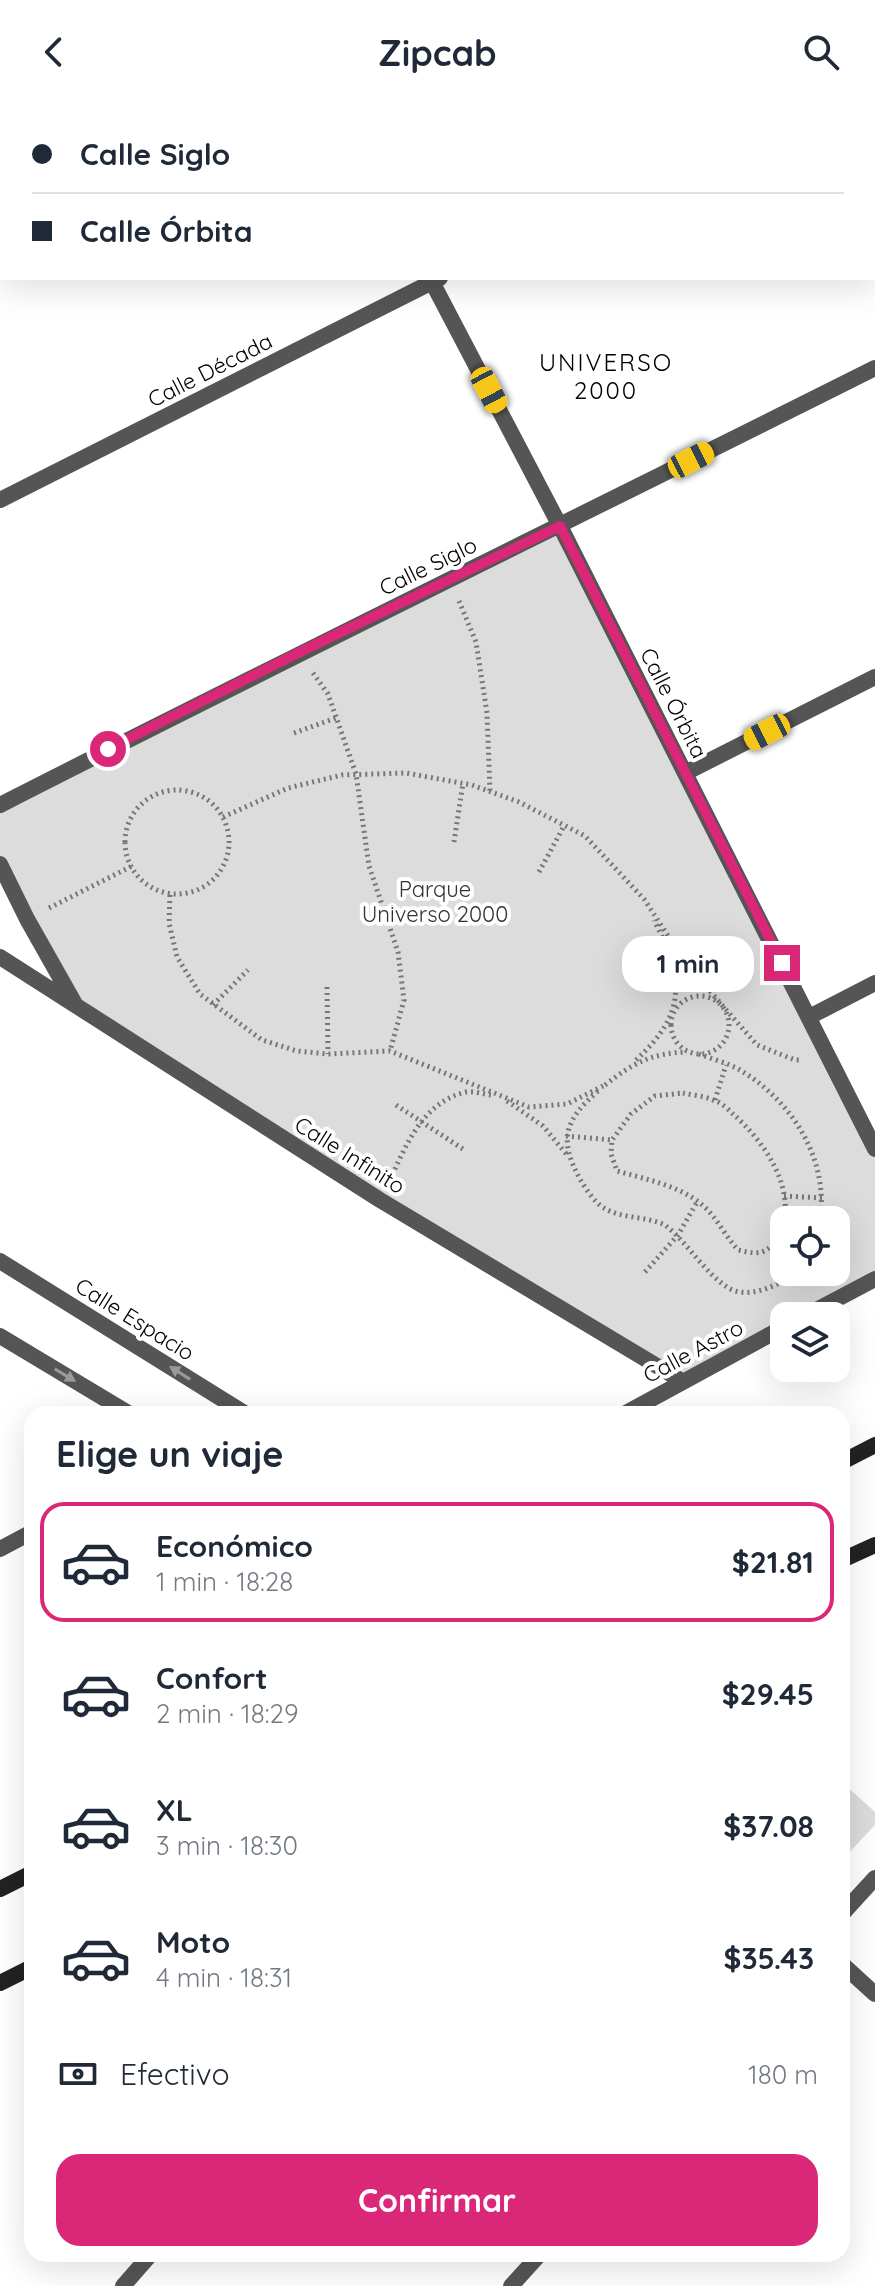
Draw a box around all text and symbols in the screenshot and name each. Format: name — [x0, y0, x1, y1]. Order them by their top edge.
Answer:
icon: back — [32, 30, 76, 74]
text: Zipcab — [378, 30, 497, 75]
icon: search — [799, 30, 843, 74]
text: Calle Siglo — [80, 135, 230, 173]
text: Calle Órbita — [80, 212, 252, 250]
street label: Calle Década — [143, 327, 277, 413]
district label: UNIVERSO 2000 — [539, 347, 673, 405]
car — [467, 363, 511, 417]
car — [664, 438, 718, 482]
street label: Calle Siglo — [375, 530, 481, 602]
street label: Calle Órbita — [634, 643, 714, 763]
car — [740, 710, 794, 754]
route start — [90, 731, 126, 767]
park label: Parque Universo 2000 — [362, 875, 508, 928]
callout: 1 min — [622, 935, 754, 991]
route end — [764, 945, 800, 981]
text: 1 min — [657, 947, 720, 980]
street label: Calle Infinito — [290, 1110, 410, 1200]
map controls — [770, 1206, 850, 1382]
button: locate — [770, 1206, 850, 1286]
street label: Calle Espacio — [70, 1271, 200, 1367]
button: layers — [770, 1302, 850, 1382]
street label: Calle Astro — [638, 1313, 748, 1389]
one-way arrow — [169, 1366, 191, 1380]
one-way arrow — [54, 1368, 76, 1382]
text: Elige un viaje — [56, 1431, 284, 1476]
icon: car — [60, 1526, 132, 1598]
text: Económico — [156, 1527, 313, 1565]
text: $21.81 — [732, 1543, 814, 1581]
text: 1 min · 18:28 — [156, 1565, 293, 1598]
icon: car — [60, 1658, 132, 1730]
text: Confort — [156, 1659, 268, 1697]
text: $29.45 — [722, 1675, 814, 1713]
text: 2 min · 18:29 — [156, 1697, 299, 1730]
icon: car — [60, 1790, 132, 1862]
text: XL — [156, 1791, 193, 1829]
text: $37.08 — [723, 1807, 814, 1845]
text: 3 min · 18:30 — [156, 1829, 298, 1862]
icon: car — [60, 1922, 132, 1994]
text: Moto — [156, 1923, 230, 1961]
text: $35.43 — [724, 1939, 814, 1977]
text: 4 min · 18:31 — [156, 1961, 292, 1994]
icon: cash — [56, 2052, 100, 2096]
text: Efectivo — [120, 2055, 230, 2093]
text: 180 m — [748, 2058, 818, 2091]
button: Confirmar — [56, 2154, 818, 2246]

